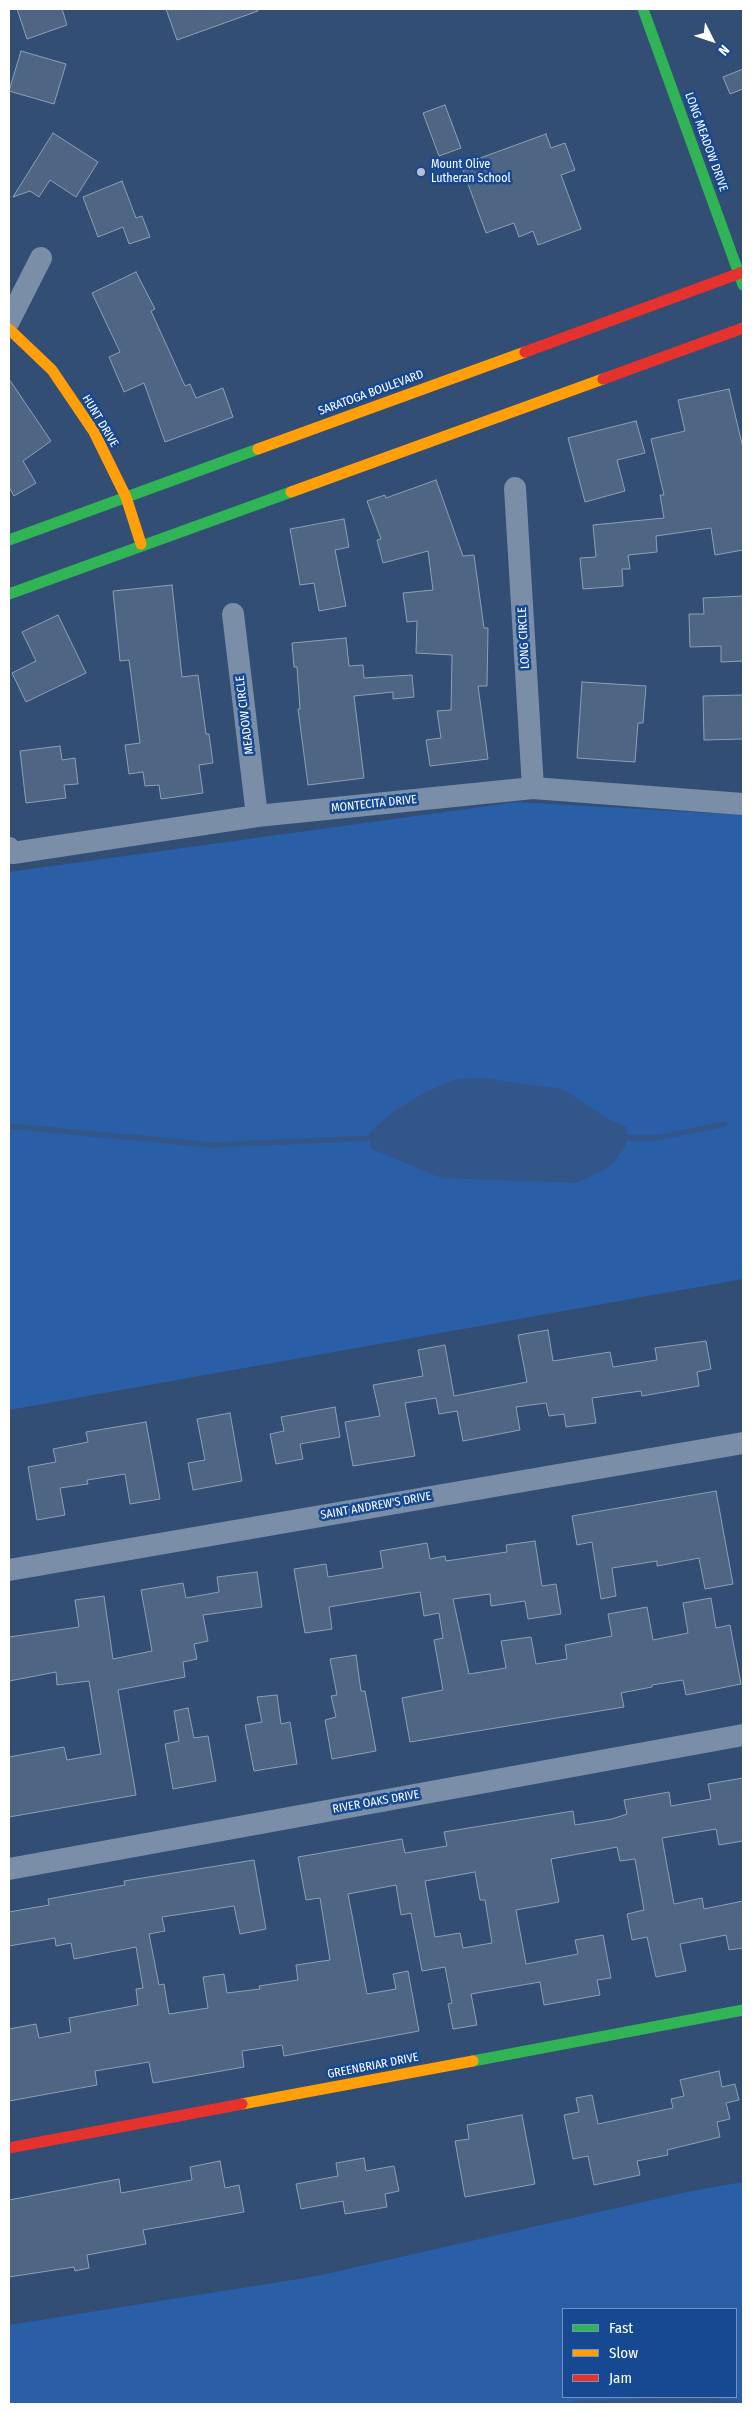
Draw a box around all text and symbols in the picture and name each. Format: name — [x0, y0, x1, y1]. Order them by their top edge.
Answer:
north arrow — [687, 15, 737, 65]
text: N — [715, 41, 733, 59]
street label: LONG MEADOW DRIVE — [681, 90, 731, 194]
place label: Mount Olive Lutheran School — [431, 158, 511, 186]
marker: Mount Olive Lutheran School — [415, 166, 427, 178]
street label: SARATOGA BOULEVARD — [316, 367, 426, 419]
street label: HUNT DRIVE — [79, 392, 121, 450]
street label: LONG CIRCLE — [515, 607, 533, 669]
street label: MEADOW CIRCLE — [233, 675, 257, 755]
street label: MONTECITA DRIVE — [330, 792, 418, 816]
street label: SAINT ANDREW'S DRIVE — [319, 1489, 433, 1523]
street label: RIVER OAKS DRIVE — [331, 1787, 421, 1817]
street label: GREENBRIAR DRIVE — [326, 2050, 420, 2082]
legend — [562, 2308, 737, 2398]
text: Fast — [609, 2319, 633, 2337]
text: Slow — [609, 2344, 638, 2362]
text: Jam — [609, 2369, 632, 2387]

